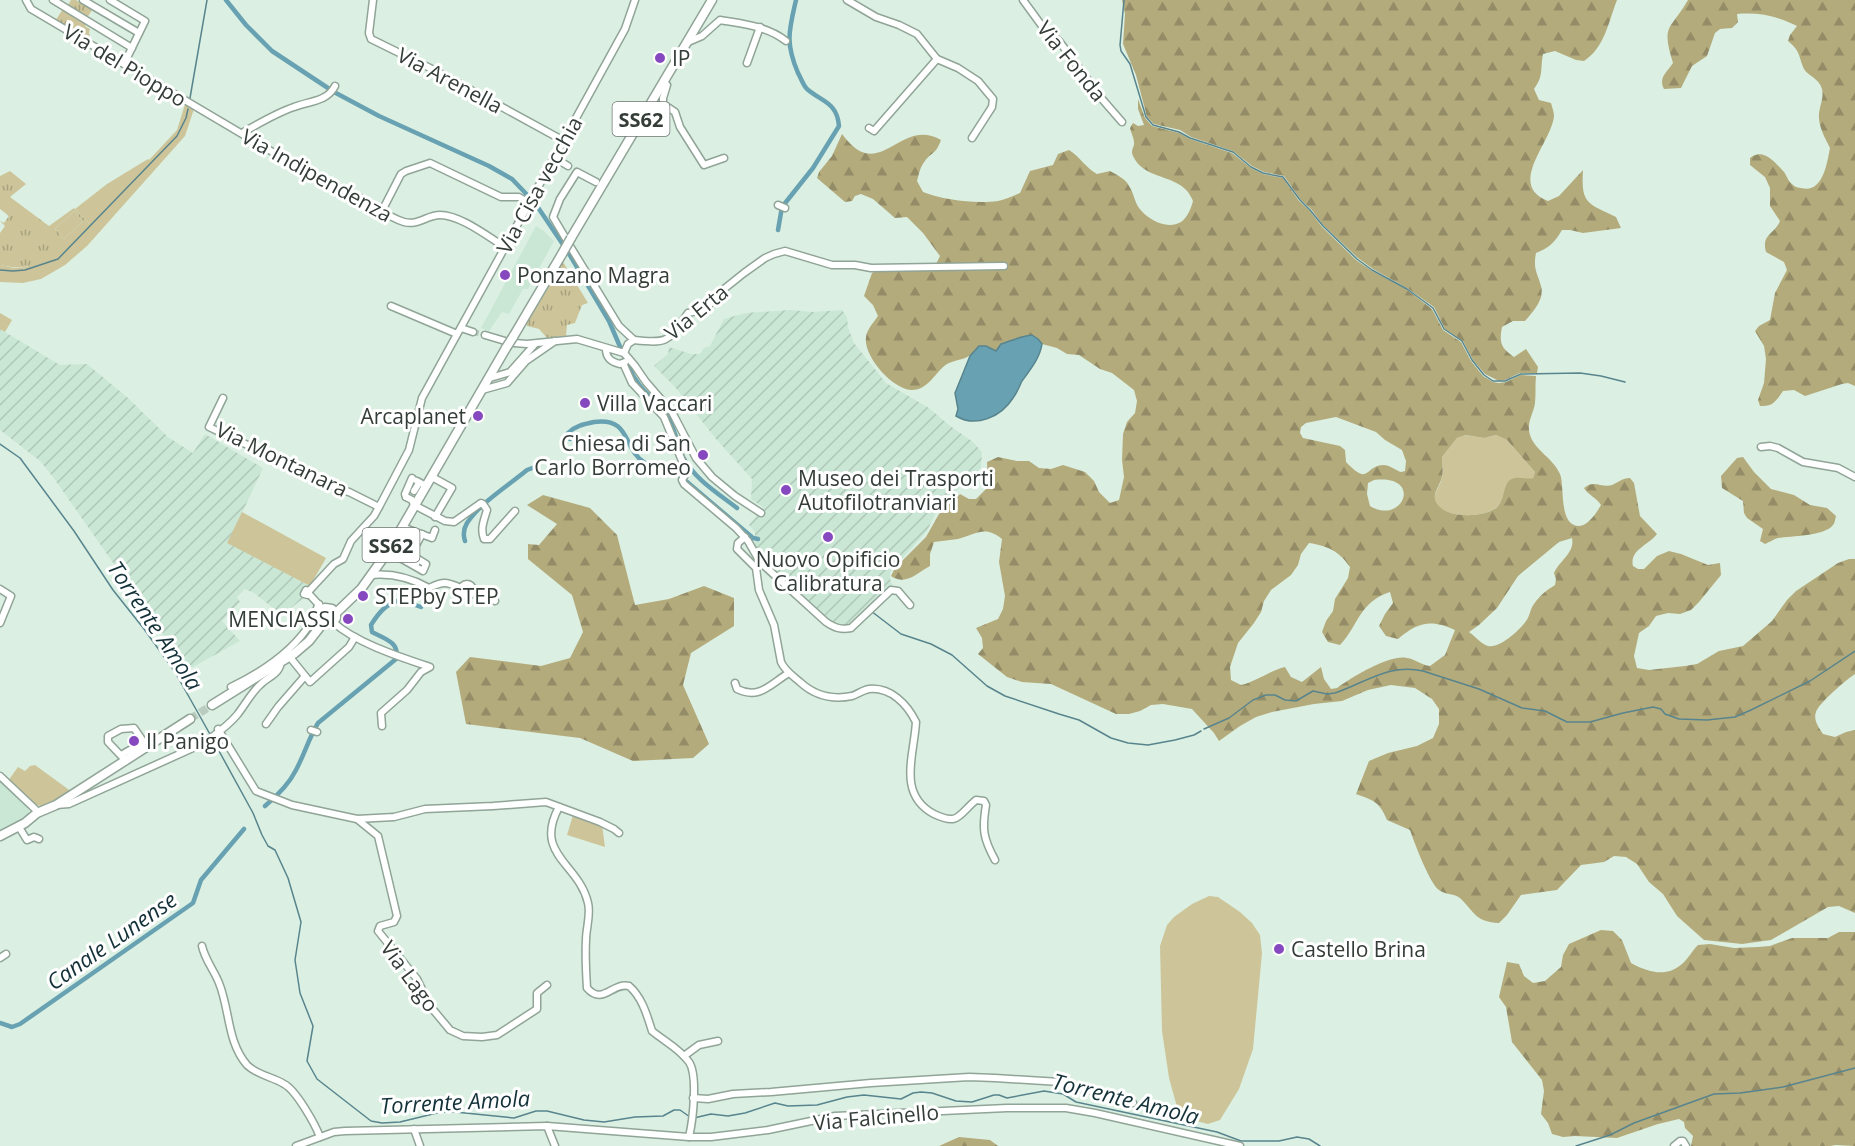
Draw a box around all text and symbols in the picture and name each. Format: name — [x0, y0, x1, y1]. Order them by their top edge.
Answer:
street label: Via Fonda — [1031, 15, 1113, 107]
street label: Via del Pioppo — [58, 17, 192, 113]
street label: Via Arenella — [392, 41, 508, 119]
place label: IP — [672, 44, 691, 72]
marker: IP — [653, 51, 667, 65]
road number: SS62 — [612, 102, 670, 136]
street label: Via Cisa vecchia — [490, 111, 588, 259]
street label: Via Indipendenza — [237, 122, 397, 228]
place label: Ponzano Magra — [517, 261, 670, 289]
marker: Ponzano Magra — [498, 268, 512, 282]
street label: Via Erta — [658, 278, 734, 346]
place label: Villa Vaccari — [597, 389, 712, 417]
marker: Villa Vaccari — [578, 396, 592, 410]
place label: Arcaplanet — [360, 402, 466, 430]
marker: Arcaplanet — [471, 409, 485, 423]
street label: Via Montanara — [211, 415, 353, 503]
place label: Chiesa di San Carlo Borromeo — [534, 429, 691, 481]
marker: Chiesa di San Carlo Borromeo — [696, 448, 710, 462]
place label: Museo dei Trasporti Autofilotranviari — [798, 464, 994, 516]
marker: Museo dei Trasporti Autofilotranviari — [779, 483, 793, 497]
road number: SS62 — [362, 528, 420, 562]
marker: Nuovo Opificio Calibratura — [821, 530, 835, 544]
place label: Nuovo Opificio Calibratura — [756, 545, 900, 597]
water label: Torrente Amola — [102, 554, 210, 696]
place label: STEPby STEP — [375, 582, 499, 610]
marker: STEPby STEP — [356, 589, 370, 603]
place label: MENCIASSI — [228, 605, 336, 633]
marker: MENCIASSI — [341, 612, 355, 626]
place label: Il Panigo — [146, 727, 229, 755]
marker: Il Panigo — [127, 734, 141, 748]
water label: Canale Lunense — [40, 884, 182, 996]
street label: Via Lago — [375, 935, 445, 1017]
place label: Castello Brina — [1291, 935, 1426, 963]
marker: Castello Brina — [1272, 942, 1286, 956]
water label: Torrente Amola — [1050, 1065, 1202, 1131]
water label: Torrente Amola — [379, 1082, 531, 1120]
street label: Via Falcinello — [812, 1098, 940, 1136]

